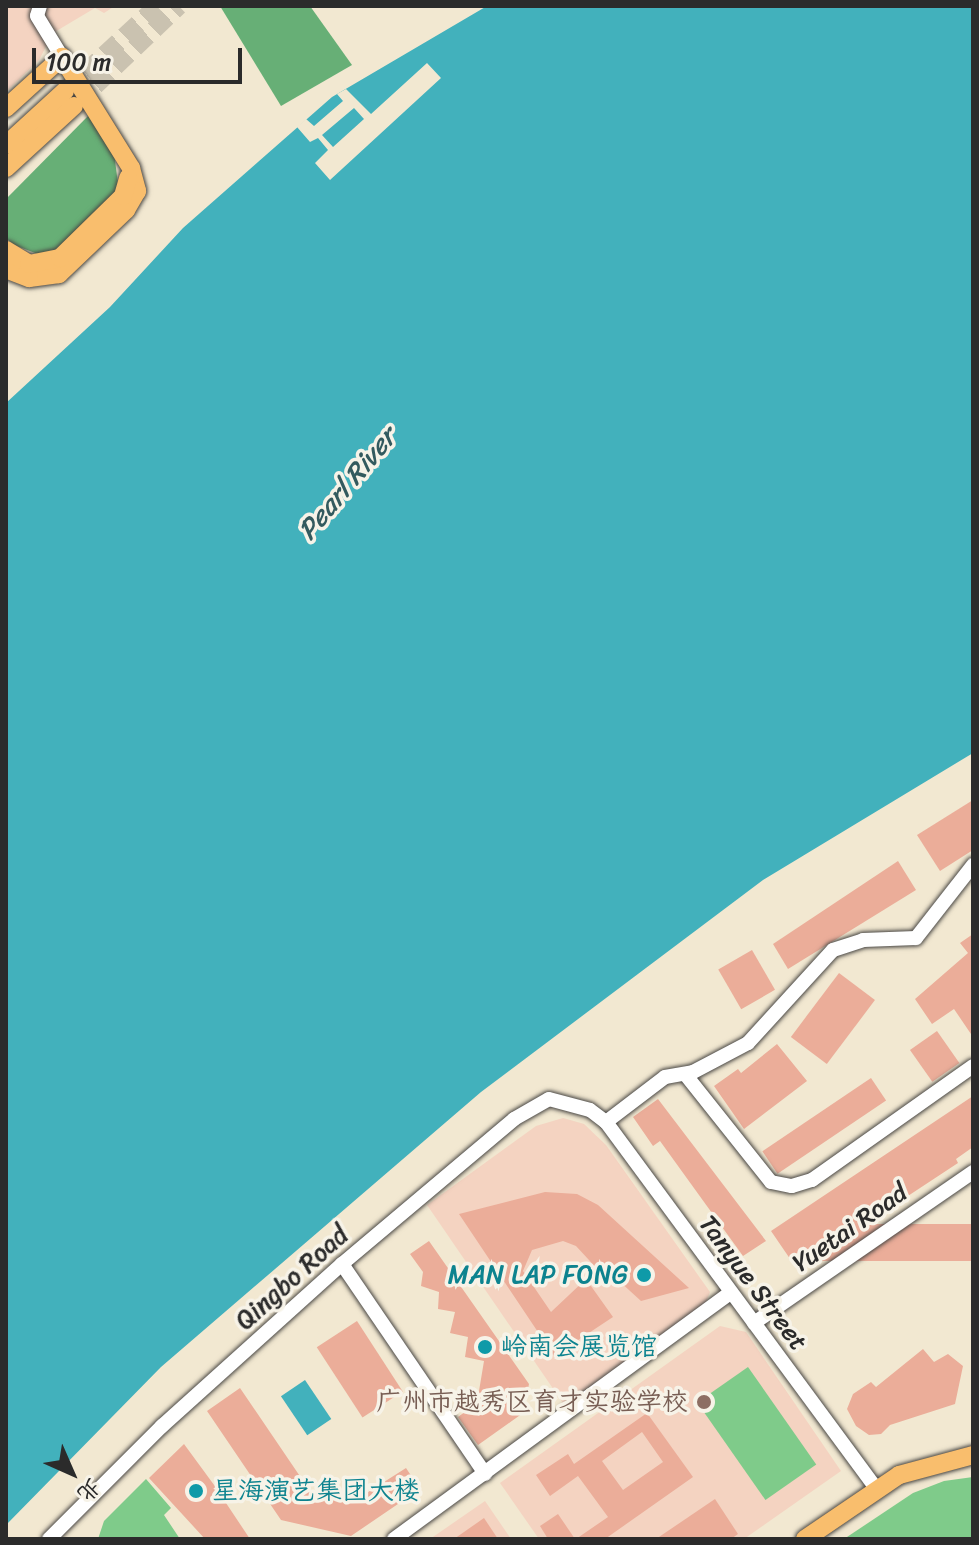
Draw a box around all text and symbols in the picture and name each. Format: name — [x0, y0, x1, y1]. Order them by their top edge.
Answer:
scale bar — [36, 32, 246, 82]
text: 100 m — [46, 41, 111, 83]
water label: Pearl River — [290, 421, 404, 547]
street label: Yuetai Road — [787, 1177, 913, 1279]
street label: Tanyue Street — [692, 1209, 814, 1357]
street label: Qingbo Road — [229, 1219, 355, 1337]
place label: MAN LAP FONG — [448, 1259, 628, 1291]
marker: MAN LAP FONG — [635, 1266, 653, 1284]
place label: 岭南会展览馆 — [501, 1331, 657, 1363]
marker: 岭南会展览馆 — [476, 1338, 494, 1356]
place label: 广州市越秀区育才实验学校 — [376, 1386, 688, 1418]
marker: 广州市越秀区育才实验学校 — [695, 1393, 713, 1411]
north arrow — [32, 1433, 112, 1513]
text: 北 — [68, 1469, 111, 1512]
place label: 星海演艺集团大楼 — [212, 1475, 420, 1507]
marker: 星海演艺集团大楼 — [187, 1482, 205, 1500]

